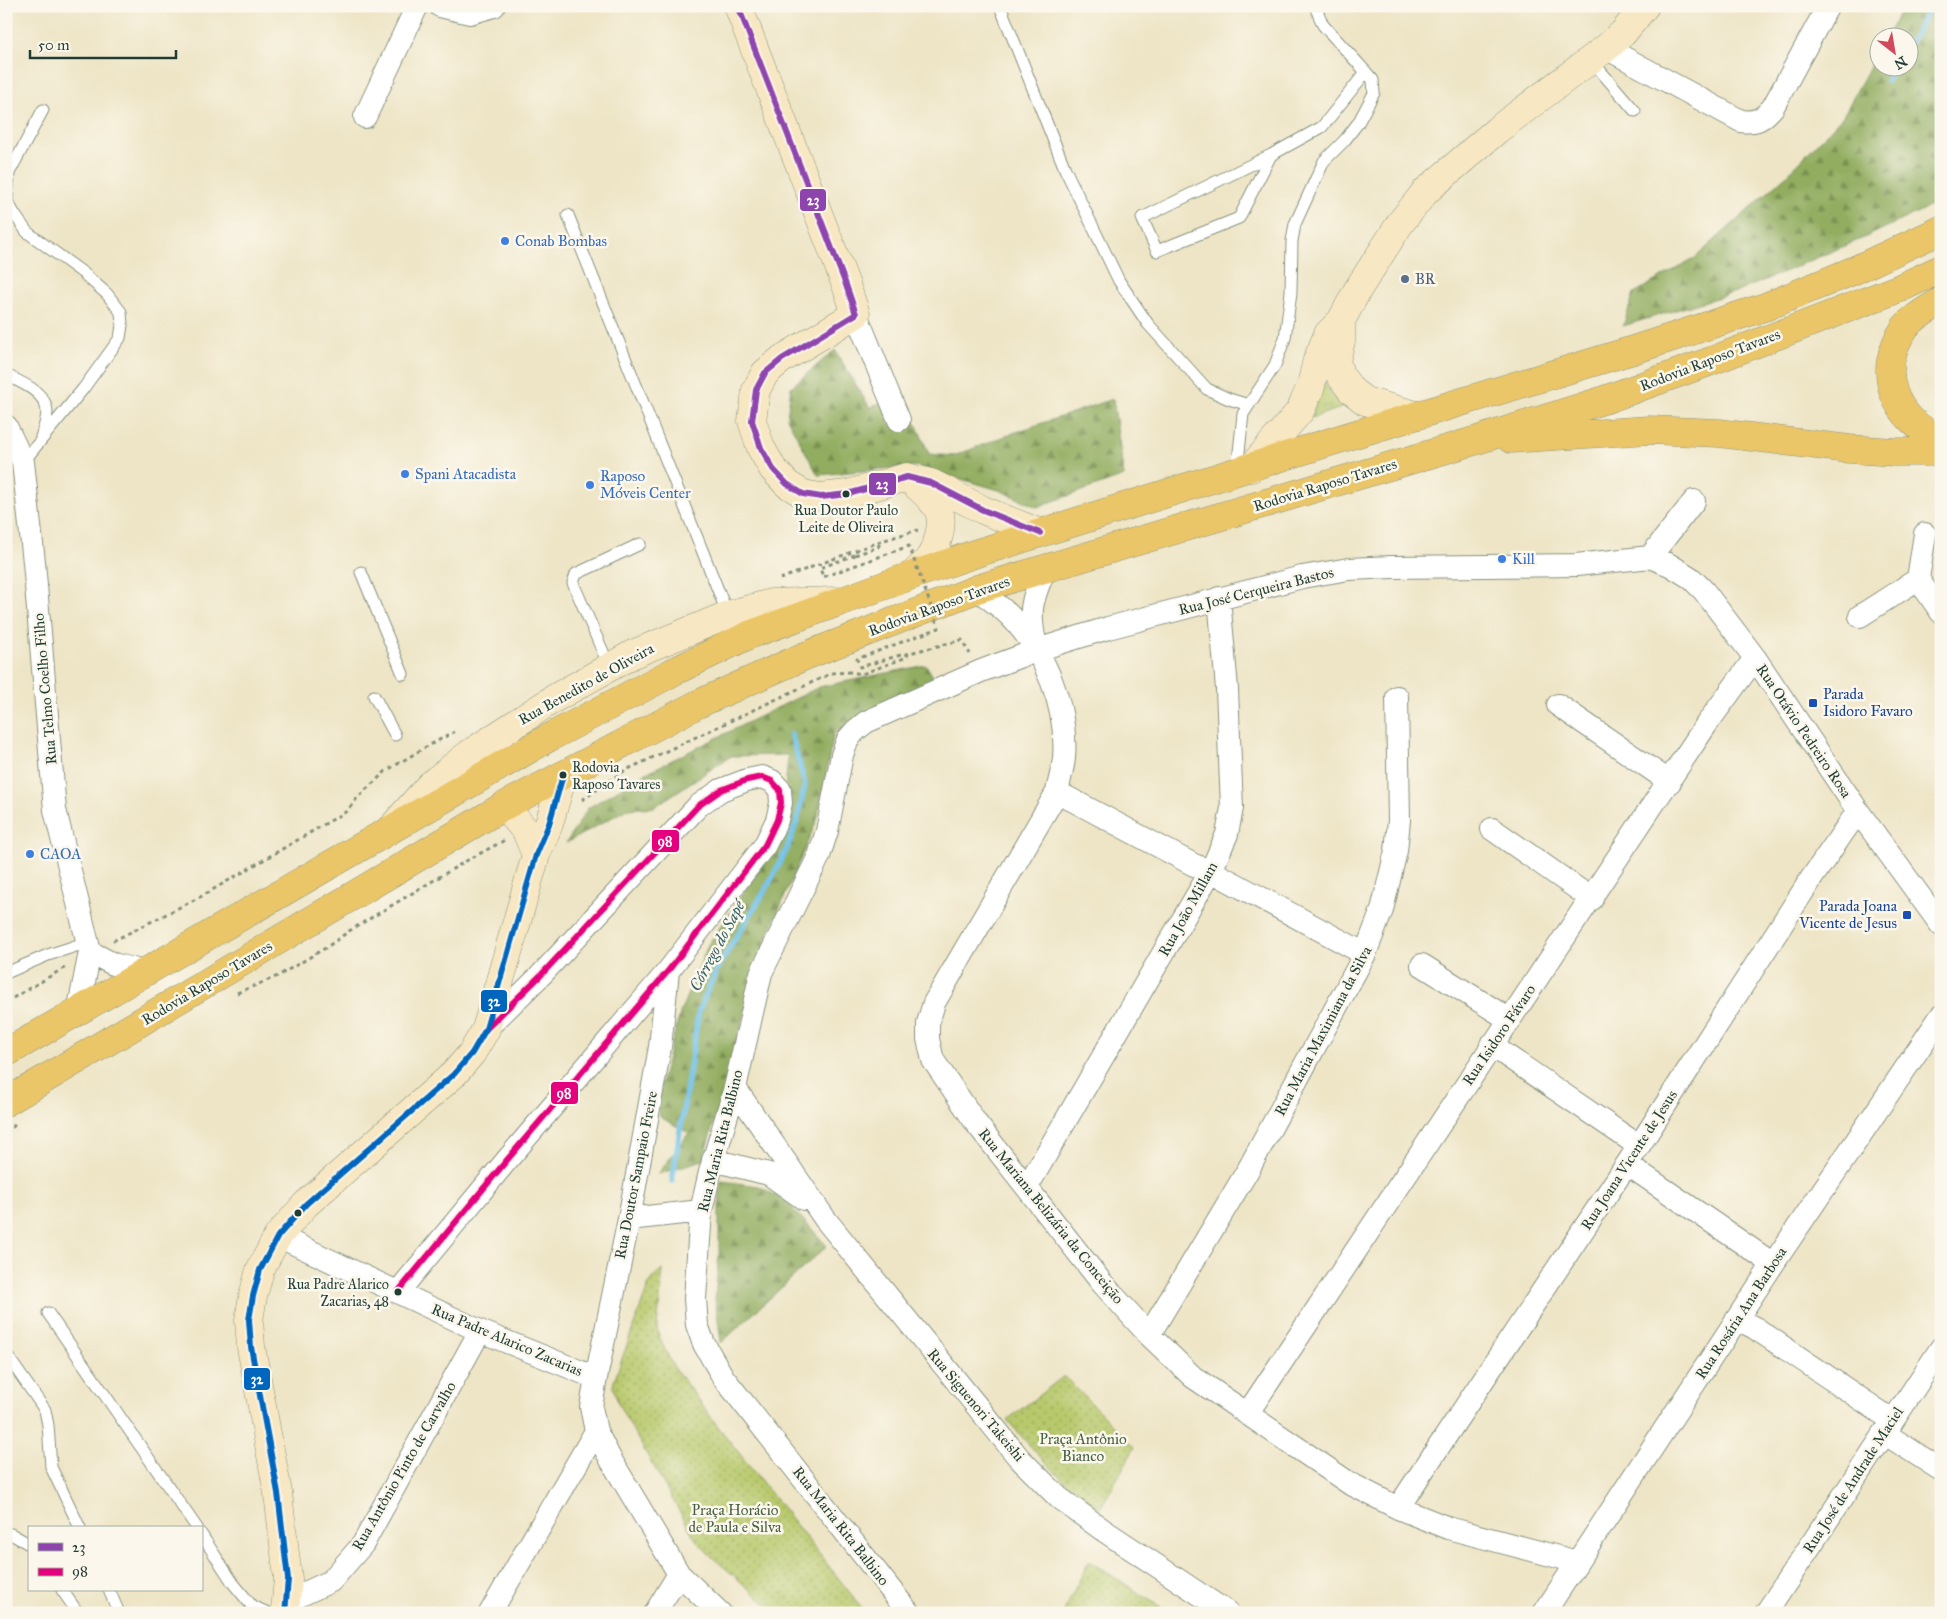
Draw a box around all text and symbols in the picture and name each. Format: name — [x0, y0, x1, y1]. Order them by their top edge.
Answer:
scale bar — [30, 28, 176, 60]
north arrow — [1870, 28, 1920, 78]
text: 50 m — [38, 36, 70, 54]
text: N — [1891, 52, 1910, 73]
line badge: 23 — [799, 188, 827, 212]
text: 23 — [807, 192, 820, 210]
place label: Conab Bombas — [515, 232, 607, 250]
marker: Conab Bombas — [499, 235, 511, 247]
place label: BR — [1415, 270, 1436, 288]
marker: BR — [1399, 273, 1411, 285]
street label: Rodovia Raposo Tavares — [1637, 325, 1783, 395]
street label: Rodovia Raposo Tavares — [1251, 455, 1399, 515]
place label: Spani Atacadista — [415, 465, 517, 483]
place label: Raposo Móveis Center — [600, 467, 691, 502]
marker: Spani Atacadista — [399, 468, 411, 480]
line badge: 23 — [868, 472, 897, 496]
text: 23 — [876, 476, 889, 494]
marker: Raposo Móveis Center — [584, 479, 596, 491]
marker: Rua Doutor Paulo Leite de Oliveira — [841, 489, 851, 499]
place label: Rua Doutor Paulo Leite de Oliveira — [794, 502, 898, 536]
place label: Kill — [1512, 550, 1536, 568]
marker: Kill — [1496, 553, 1508, 565]
street label: Rua José Cerqueira Bastos — [1177, 563, 1336, 620]
street label: Rodovia Raposo Tavares — [866, 572, 1012, 640]
street label: Rua Telmo Coelho Filho — [29, 612, 61, 766]
street label: Rua Benedito de Oliveira — [515, 639, 657, 729]
street label: Rua Otávio Pedreiro Rosa — [1753, 661, 1856, 802]
place label: Parada Isidoro Favaro — [1823, 685, 1913, 720]
marker: Parada Isidoro Favaro — [1807, 697, 1819, 709]
place label: Rodovia Raposo Tavares — [572, 759, 660, 793]
marker: Rodovia Raposo Tavares — [558, 770, 568, 780]
line badge: 98 — [651, 829, 680, 853]
text: 98 — [658, 833, 672, 851]
place label: CAOA — [40, 845, 81, 863]
marker: CAOA — [24, 848, 36, 860]
street label: Rua João Millam — [1155, 858, 1222, 960]
water label: Córrego do Sapé — [685, 895, 751, 995]
place label: Parada Joana Vicente de Jesus — [1798, 897, 1898, 933]
marker: Parada Joana Vicente de Jesus — [1901, 909, 1913, 921]
street label: Rodovia Raposo Tavares — [139, 937, 275, 1029]
street label: Rua Maria Maximiana da Silva — [1271, 942, 1376, 1119]
street label: Rua Isidoro Fávaro — [1459, 981, 1540, 1089]
line badge: 32 — [480, 989, 508, 1013]
text: 32 — [488, 993, 501, 1011]
street label: Rua Maria Rita Balbino — [694, 1068, 746, 1214]
line badge: 98 — [550, 1081, 579, 1105]
text: 98 — [557, 1085, 571, 1103]
street label: Rua Joana Vicente de Jesus — [1577, 1087, 1682, 1234]
street label: Rua Doutor Sampaio Freire — [611, 1089, 661, 1261]
street label: Rua Mariana Belizária da Conceição — [975, 1125, 1128, 1308]
unlabelled marker — [293, 1208, 303, 1218]
street label: Rua Rosária Ana Barbosa — [1692, 1243, 1791, 1382]
place label: Rua Padre Alarico Zacarias, 48 — [287, 1276, 389, 1310]
marker: Rua Padre Alarico Zacarias, 48 — [393, 1287, 403, 1297]
street label: Rua Padre Alarico Zacarias — [429, 1300, 585, 1380]
street label: Rua Siguenori Takeishi — [924, 1345, 1028, 1465]
line badge: 32 — [243, 1367, 271, 1391]
text: 32 — [251, 1371, 264, 1389]
street label: Rua Antônio Pinto de Carvalho — [348, 1378, 460, 1554]
street label: Rua José de Andrade Maciel — [1799, 1403, 1908, 1557]
park label: Praça Antônio Bianco — [1039, 1430, 1127, 1465]
street label: Rua Maria Rita Balbino — [789, 1463, 893, 1589]
park label: Praça Horácio de Paula e Silva — [689, 1501, 782, 1536]
legend — [28, 1526, 202, 1592]
text: 23 — [72, 1538, 85, 1556]
text: 98 — [72, 1562, 88, 1580]

